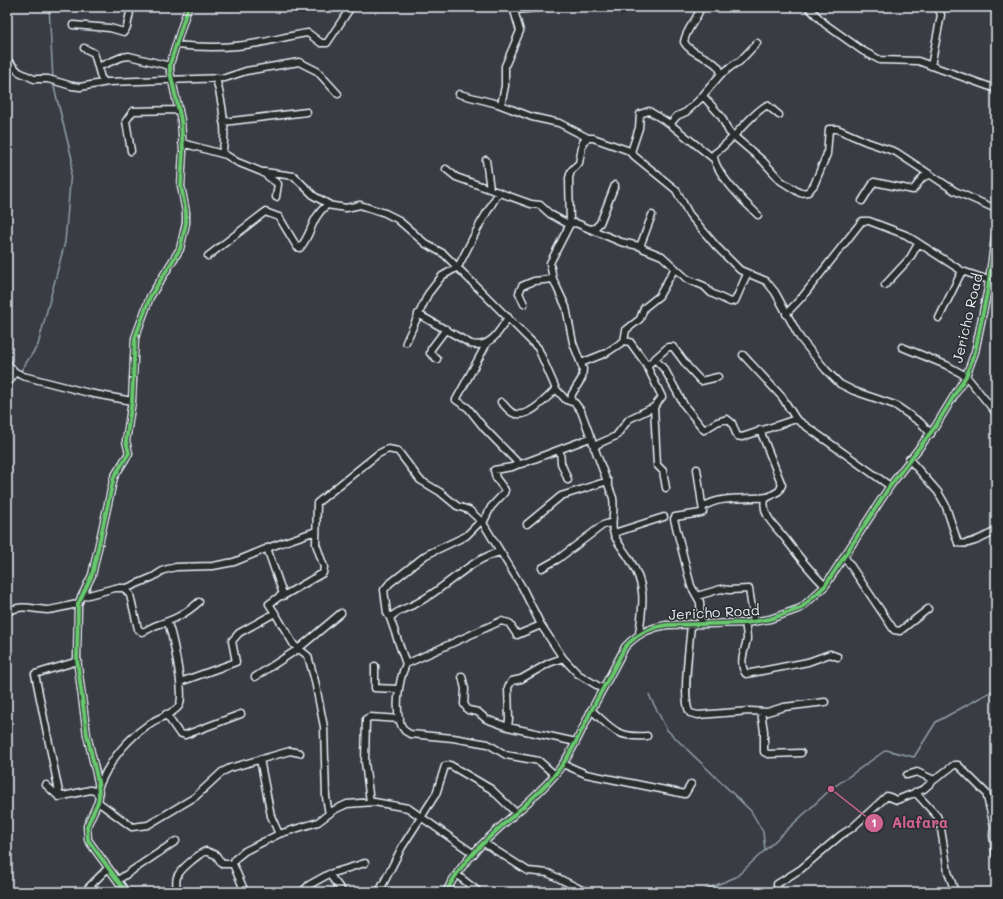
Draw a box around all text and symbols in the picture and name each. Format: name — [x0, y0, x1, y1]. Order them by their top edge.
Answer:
street label: Jericho Road — [947, 271, 987, 365]
street label: Jericho Road — [668, 600, 760, 624]
callout: Alafara — [864, 809, 956, 836]
text: Alafara — [892, 812, 948, 832]
text: 1 — [871, 814, 877, 830]

